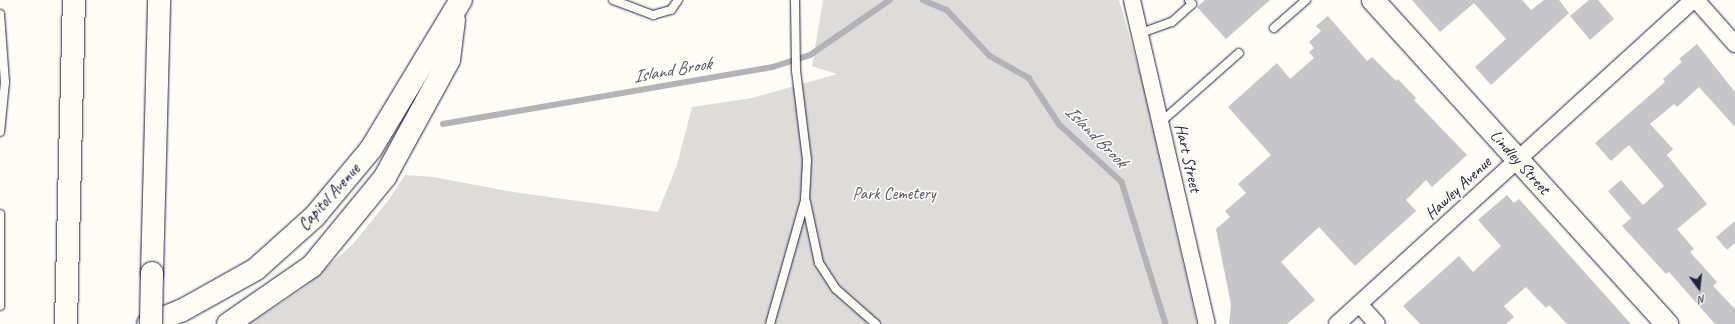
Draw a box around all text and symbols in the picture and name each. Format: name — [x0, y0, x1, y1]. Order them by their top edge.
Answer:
water label: Island Brook — [631, 53, 713, 87]
water label: Island Brook — [1061, 101, 1131, 171]
street label: Hart Street — [1170, 122, 1206, 194]
street label: Lindley Street — [1486, 125, 1554, 199]
street label: Hawley Avenue — [1421, 152, 1495, 224]
street label: Capitol Avenue — [294, 159, 364, 235]
park label: Park Cemetery — [853, 184, 935, 204]
north arrow — [1679, 268, 1719, 308]
text: N — [1697, 292, 1707, 307]

